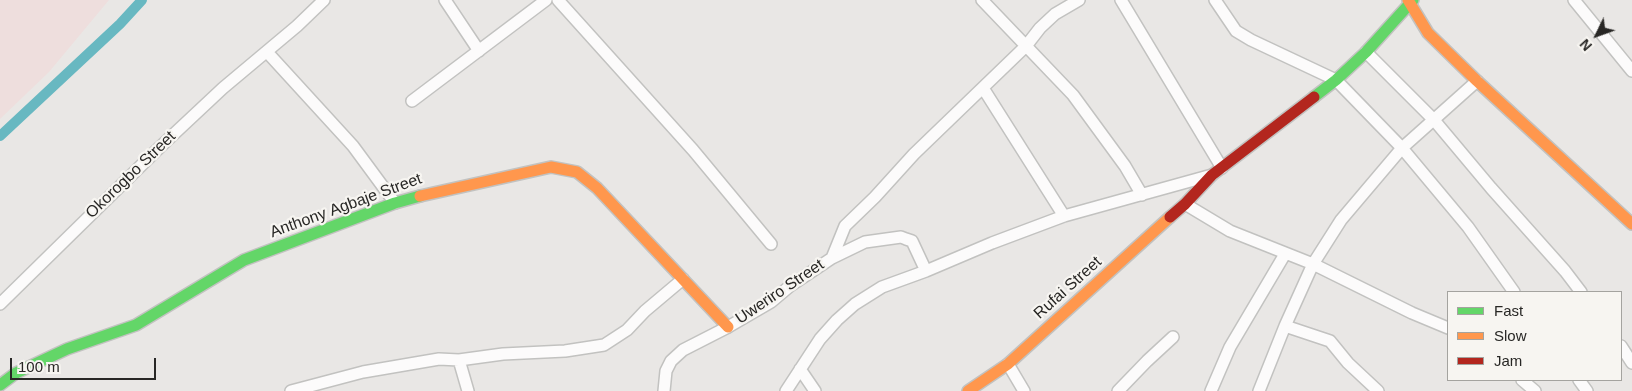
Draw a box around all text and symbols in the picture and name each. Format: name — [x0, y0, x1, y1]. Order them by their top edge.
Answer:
north arrow — [1572, 10, 1622, 60]
text: N — [1577, 36, 1595, 54]
street label: Okorogbo Street — [82, 127, 180, 223]
street label: Anthony Agbaje Street — [267, 170, 425, 242]
street label: Rufai Street — [1030, 253, 1106, 323]
street label: Uweriro Street — [732, 255, 828, 329]
legend — [1447, 291, 1622, 381]
text: Fast — [1494, 302, 1523, 319]
text: Slow — [1494, 327, 1527, 344]
scale bar — [12, 348, 159, 380]
text: Jam — [1494, 352, 1522, 369]
text: 100 m — [18, 358, 60, 375]

